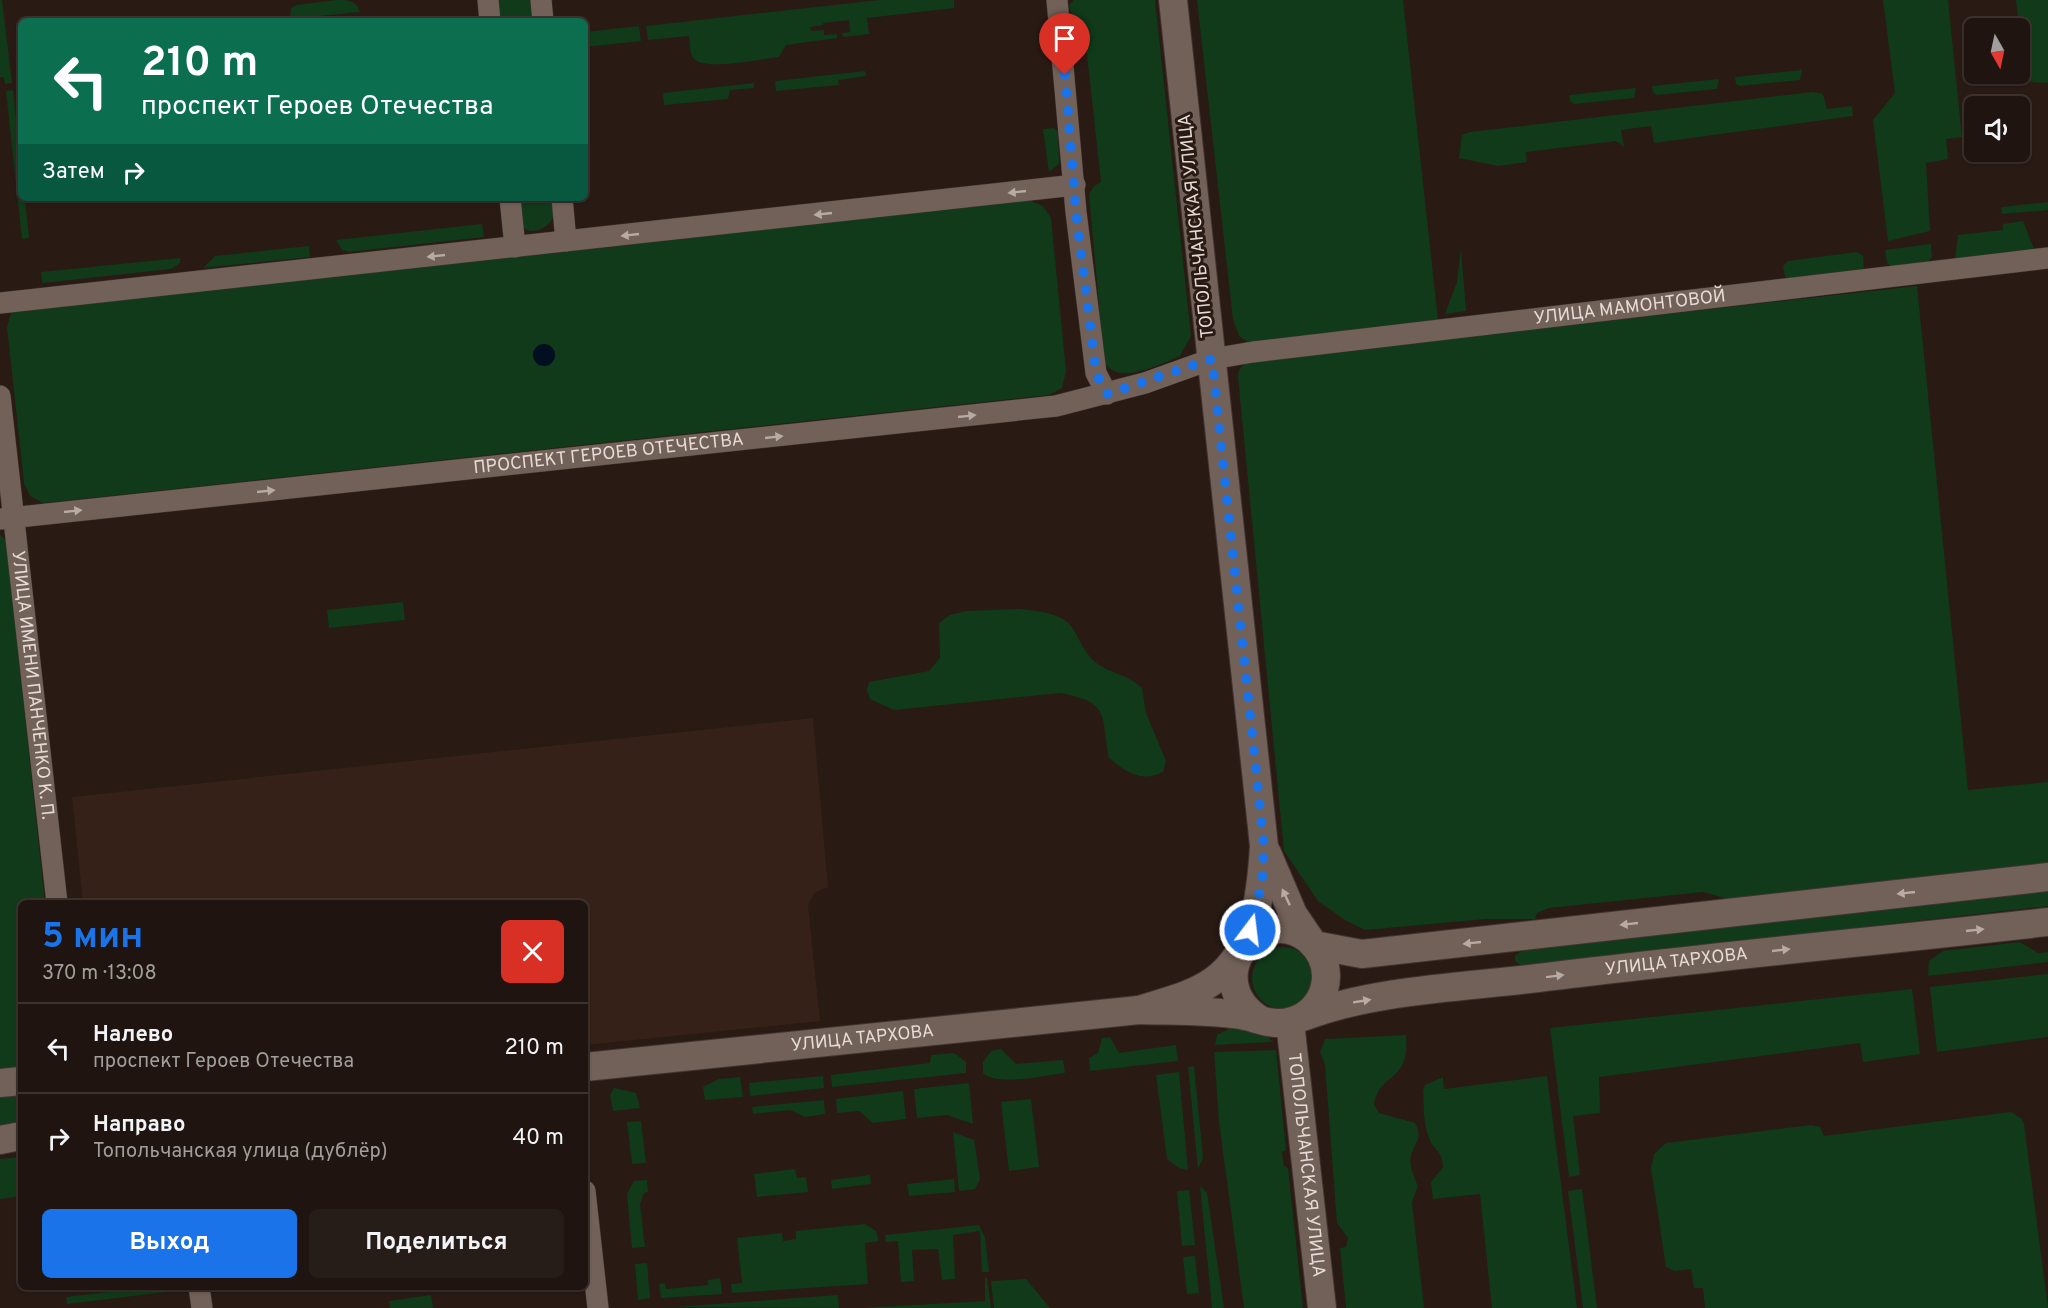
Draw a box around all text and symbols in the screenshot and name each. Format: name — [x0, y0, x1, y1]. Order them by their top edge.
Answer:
pin — [1039, 13, 1090, 75]
north arrow — [1964, 18, 2030, 84]
map controls — [1964, 18, 2030, 162]
icon: arrive — [1048, 22, 1081, 55]
text: 210 m — [141, 38, 258, 91]
icon: left — [42, 42, 120, 120]
text: проспект Героев Отечества — [141, 90, 493, 124]
button: sound — [1964, 96, 2030, 162]
street label: ТОПОЛЬЧАНСКАЯ УЛИЦА — [1174, 113, 1220, 339]
icon: right — [117, 156, 150, 189]
text: Затем — [42, 159, 105, 186]
one-way arrow — [1008, 187, 1027, 197]
one-way arrow — [814, 209, 833, 219]
one-way arrow — [620, 230, 639, 240]
one-way arrow — [426, 251, 445, 260]
street label: УЛИЦА МАМОНТОВОЙ — [1533, 283, 1727, 330]
one-way arrow — [958, 411, 977, 421]
street label: ПРОСПЕКТ ГЕРОЕВ ОТЕЧЕСТВА — [472, 428, 745, 480]
one-way arrow — [764, 432, 783, 442]
one-way arrow — [257, 486, 276, 496]
one-way arrow — [63, 506, 82, 516]
street label: УЛИЦА ИМЕНИ ПАНЧЕНКО К. П. — [6, 549, 59, 821]
one-way arrow — [1897, 888, 1916, 898]
one-way arrow — [1281, 889, 1290, 906]
position arrow — [1218, 898, 1282, 962]
text: 5 мин — [42, 915, 143, 961]
one-way arrow — [1619, 919, 1638, 929]
button: close — [501, 920, 564, 983]
one-way arrow — [1965, 925, 1984, 935]
one-way arrow — [1463, 938, 1482, 948]
street label: УЛИЦА ТАРХОВА — [1604, 943, 1749, 981]
one-way arrow — [1771, 945, 1790, 955]
text: 370 m · 13:08 — [42, 961, 157, 987]
one-way arrow — [1546, 971, 1565, 980]
one-way arrow — [1353, 996, 1372, 1005]
street label: УЛИЦА ТАРХОВА — [790, 1020, 935, 1057]
text: Налево — [93, 1022, 173, 1049]
icon: left — [42, 1032, 75, 1065]
text: 210 m — [504, 1035, 564, 1062]
text: проспект Героев Отечества — [93, 1049, 354, 1075]
street label: ТОПОЛЬЧАНСКАЯ УЛИЦА — [1282, 1052, 1330, 1278]
text: Направо — [93, 1112, 185, 1139]
icon: right — [42, 1122, 75, 1155]
text: 40 m — [512, 1125, 564, 1152]
text: Топольчанская улица (дублёр) — [93, 1139, 388, 1165]
button: Выход — [42, 1209, 297, 1278]
button: Поделиться — [309, 1209, 564, 1278]

